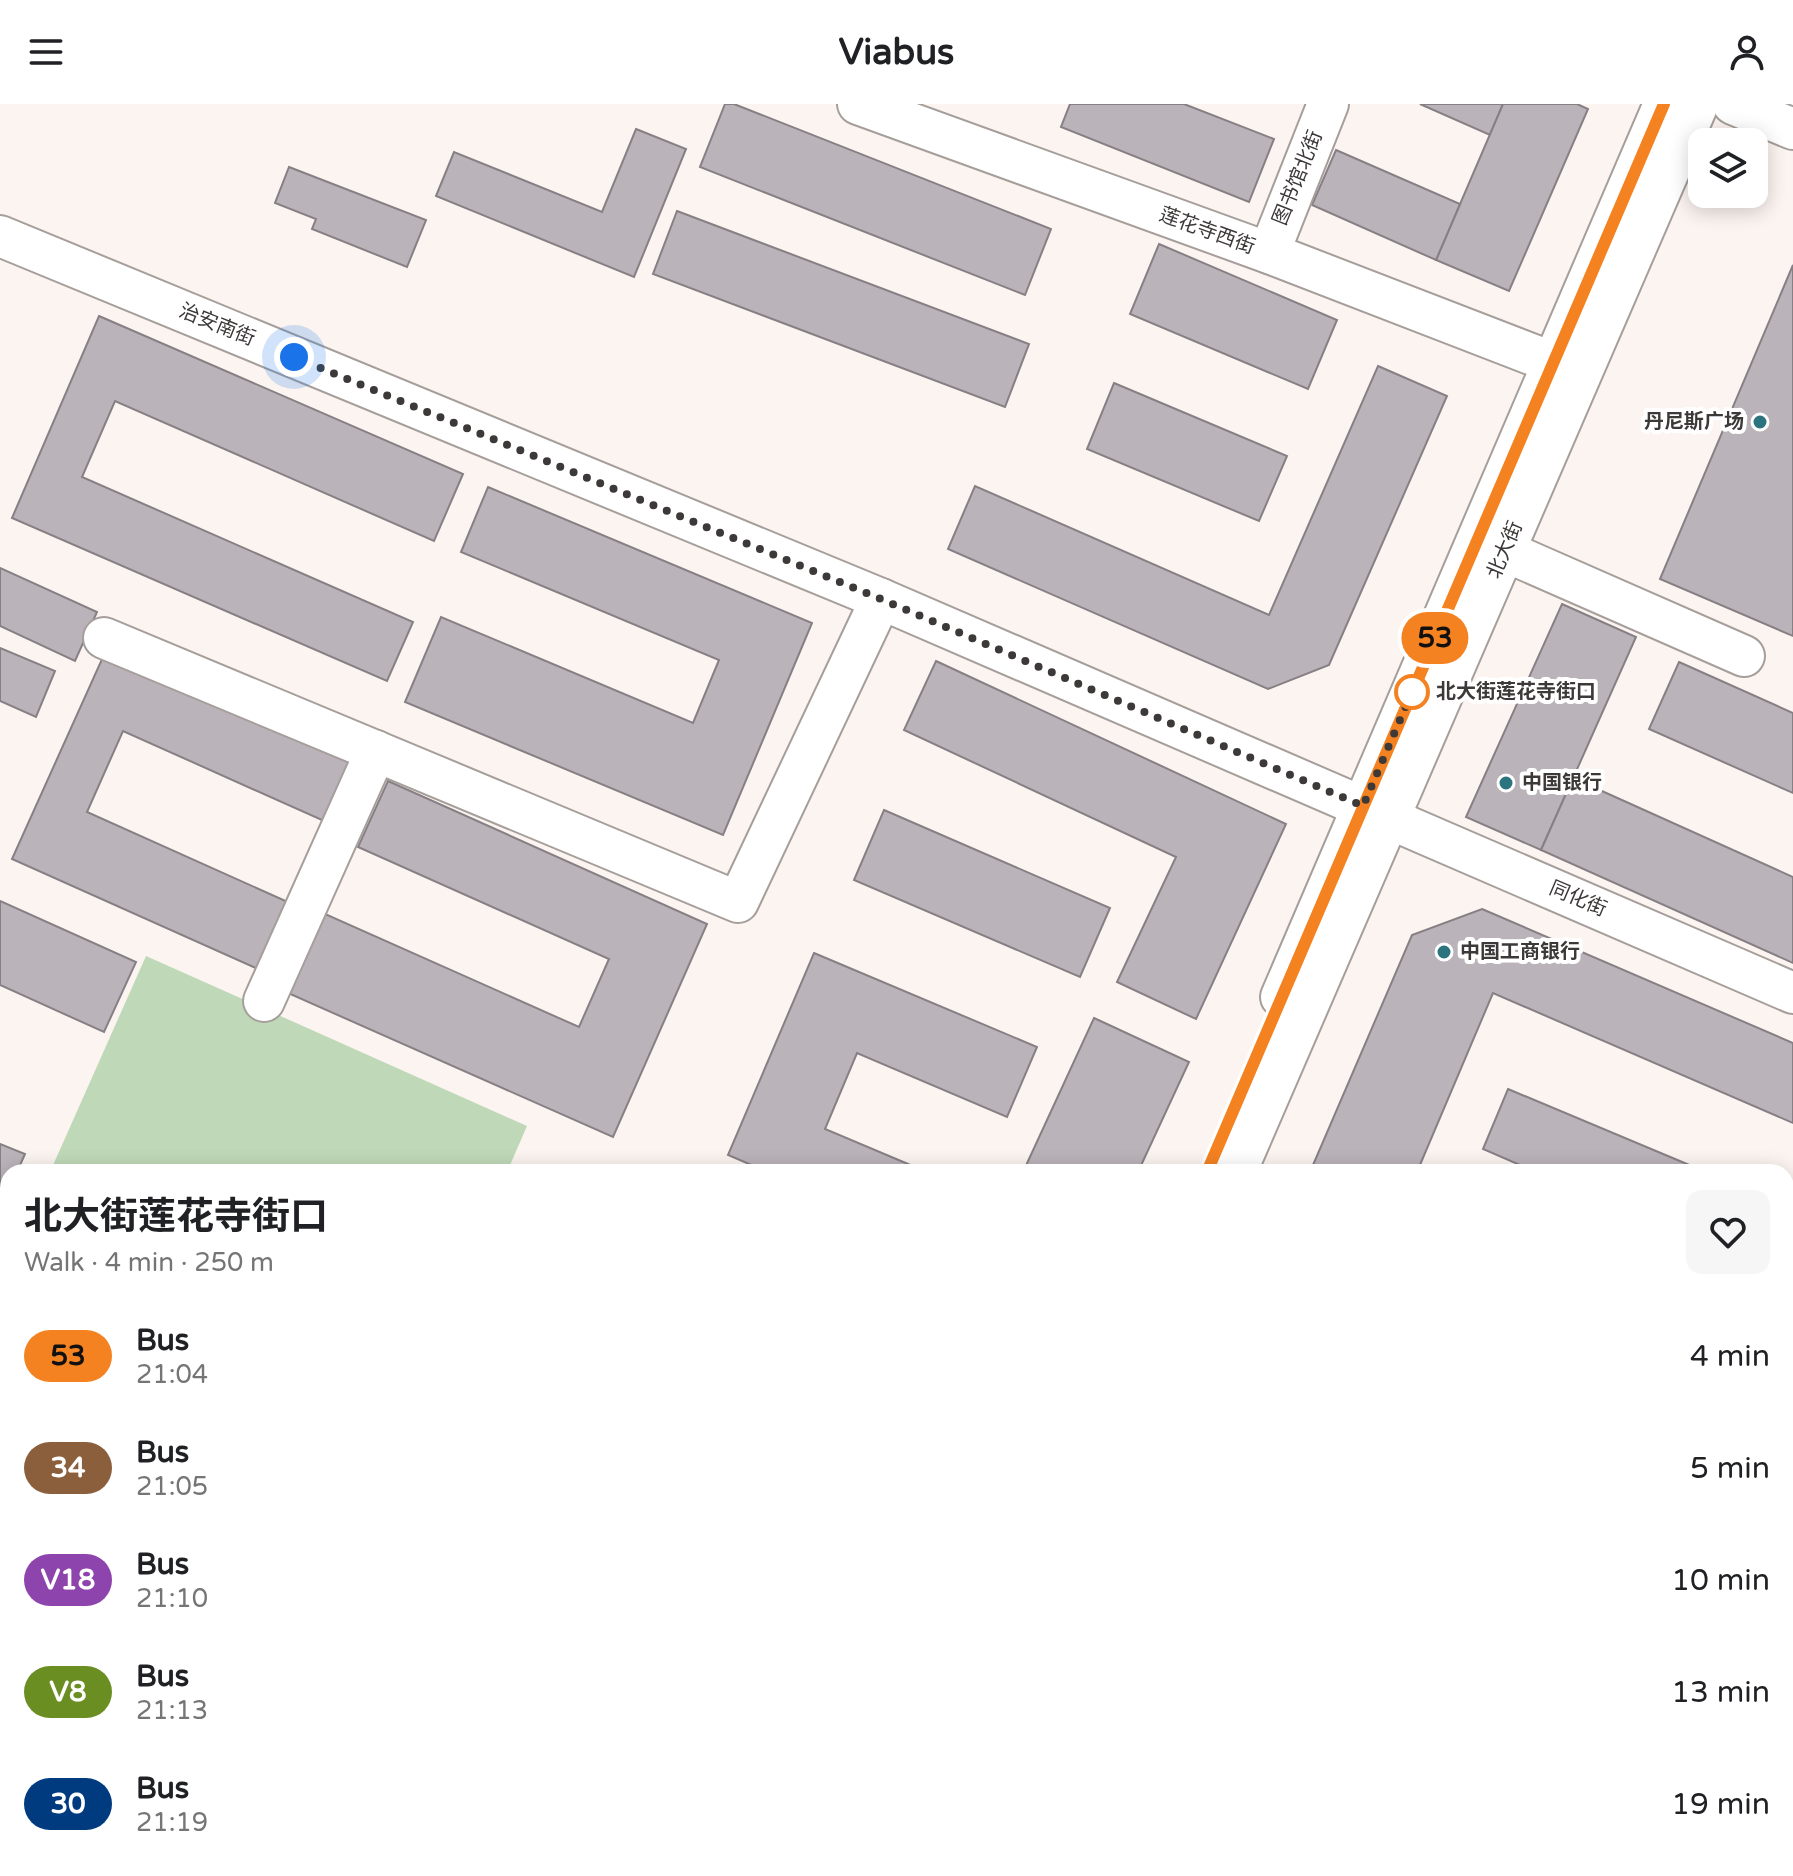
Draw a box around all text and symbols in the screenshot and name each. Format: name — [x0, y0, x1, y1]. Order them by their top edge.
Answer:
icon: menu — [24, 30, 68, 74]
icon: person — [1725, 30, 1769, 74]
text: Viabus — [839, 31, 954, 74]
street label: 图书馆北街 — [1268, 127, 1328, 229]
map controls — [1688, 128, 1768, 208]
button: layers — [1688, 128, 1768, 208]
street label: 莲花寺西街 — [1156, 203, 1258, 259]
street label: 治安南街 — [175, 299, 259, 351]
your location — [274, 337, 314, 377]
place label: 丹尼斯广场 — [1644, 410, 1744, 434]
marker: 丹尼斯广场 — [1751, 413, 1769, 431]
street label: 北大街 — [1482, 518, 1528, 582]
line badge: 53 — [1399, 612, 1471, 664]
text: 53 — [1417, 621, 1453, 655]
marker: 北大街莲花寺街口 — [1395, 675, 1429, 709]
place label: 北大街莲花寺街口 — [1436, 680, 1596, 704]
place label: 中国银行 — [1522, 771, 1602, 795]
marker: 中国银行 — [1497, 774, 1515, 792]
street label: 同化街 — [1546, 876, 1610, 922]
place label: 中国工商银行 — [1460, 940, 1580, 964]
marker: 中国工商银行 — [1435, 943, 1453, 961]
button: heart — [1686, 1190, 1770, 1274]
text: 北大街莲花寺街口 — [24, 1194, 328, 1240]
text: Walk · 4 min · 250 m — [24, 1247, 274, 1278]
text: Bus — [136, 1322, 189, 1359]
text: 4 min — [1690, 1338, 1770, 1375]
text: 53 — [50, 1339, 86, 1373]
text: 21:04 — [136, 1359, 208, 1390]
text: Bus — [136, 1434, 189, 1471]
text: 5 min — [1690, 1450, 1770, 1487]
text: 34 — [50, 1451, 86, 1485]
text: 21:05 — [136, 1471, 208, 1502]
text: Bus — [136, 1546, 189, 1583]
text: 10 min — [1671, 1562, 1770, 1599]
text: V18 — [41, 1563, 95, 1597]
text: 21:10 — [136, 1583, 208, 1614]
text: Bus — [136, 1658, 189, 1695]
text: 13 min — [1671, 1674, 1770, 1711]
text: V8 — [49, 1675, 87, 1709]
text: 21:13 — [136, 1695, 208, 1726]
text: Bus — [136, 1770, 189, 1807]
text: 19 min — [1671, 1786, 1770, 1823]
text: 30 — [50, 1787, 86, 1821]
text: 21:19 — [136, 1807, 208, 1838]

